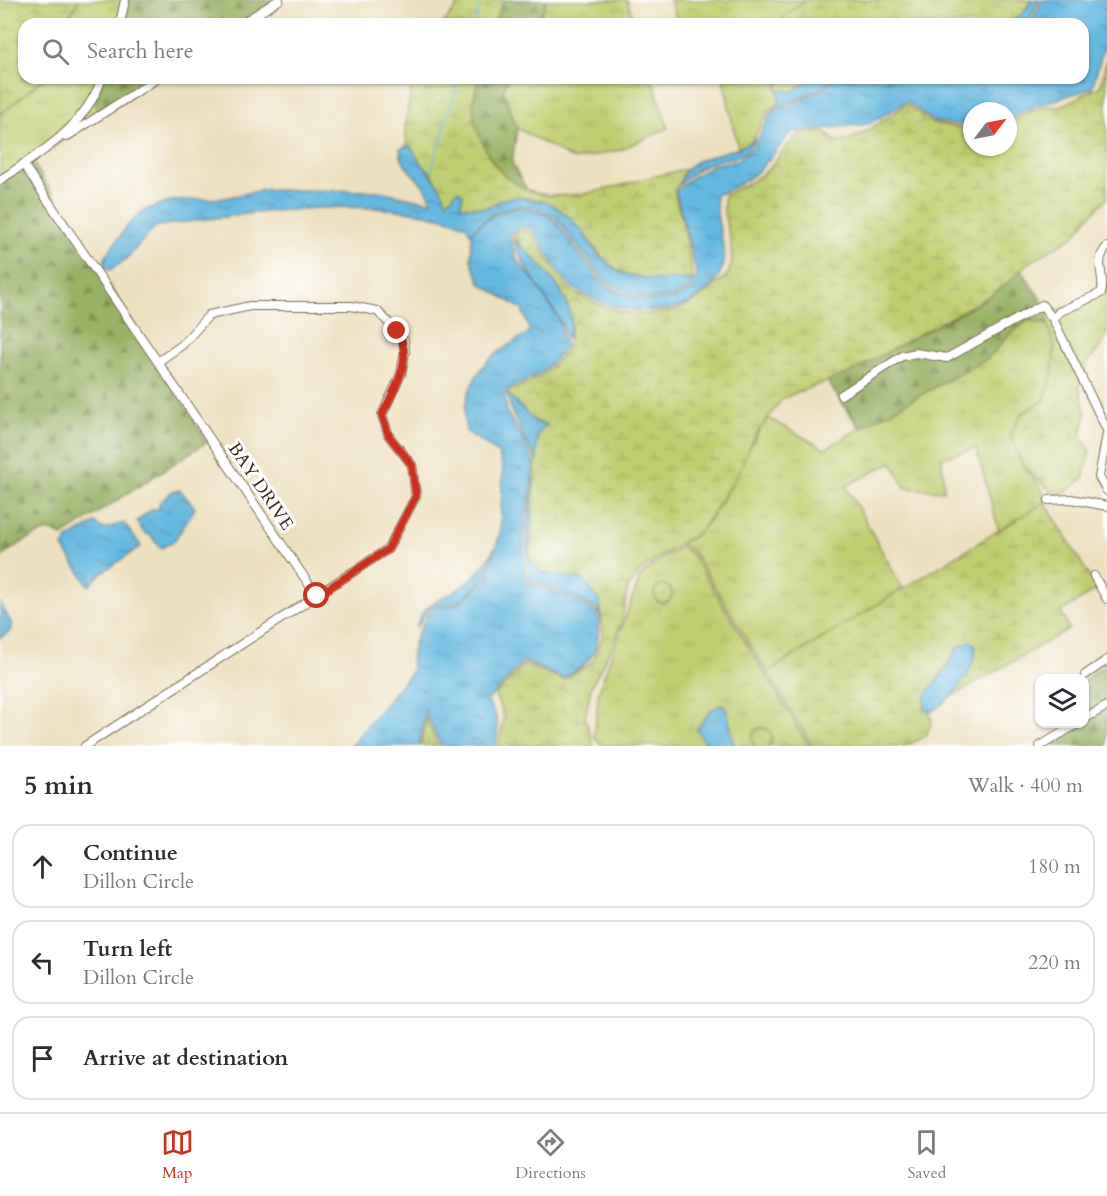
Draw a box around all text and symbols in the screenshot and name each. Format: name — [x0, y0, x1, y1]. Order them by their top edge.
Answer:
search box — [18, 18, 1089, 84]
icon: search — [39, 35, 72, 68]
text: Search here — [87, 36, 194, 66]
north arrow — [963, 102, 1017, 156]
route end — [383, 317, 409, 343]
street label: BAY DRIVE — [222, 437, 299, 535]
route start — [303, 582, 329, 608]
map controls — [1035, 674, 1089, 728]
button: layers — [1035, 674, 1089, 728]
text: 5 min — [24, 768, 93, 803]
text: Walk · 400 m — [968, 772, 1083, 799]
text: Continue — [83, 838, 178, 868]
icon: ahead — [26, 850, 59, 883]
text: 180 m — [1028, 853, 1081, 880]
text: Dillon Circle — [83, 868, 194, 895]
text: Turn left — [83, 934, 172, 964]
icon: left — [26, 946, 59, 979]
text: 220 m — [1028, 949, 1081, 976]
text: Dillon Circle — [83, 964, 194, 991]
icon: arrive — [26, 1042, 59, 1075]
text: Arrive at destination — [83, 1043, 288, 1073]
tab: Map — [161, 1126, 194, 1184]
tab: Directions — [515, 1126, 586, 1184]
tab: Saved — [907, 1126, 946, 1184]

